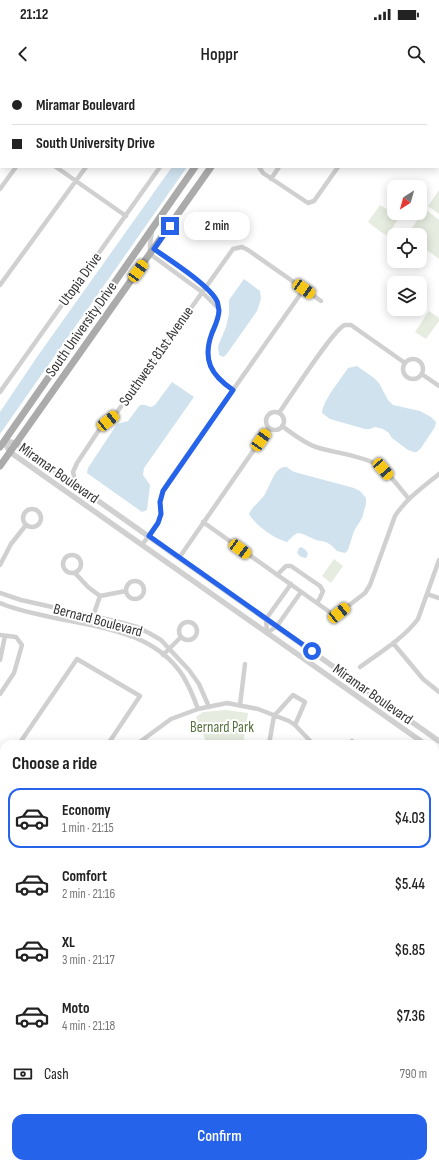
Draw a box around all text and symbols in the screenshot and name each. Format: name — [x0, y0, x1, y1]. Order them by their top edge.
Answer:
text: 21:12 — [20, 5, 48, 24]
icon: back — [12, 43, 34, 65]
icon: search — [405, 43, 427, 65]
text: Hoppr — [201, 44, 238, 65]
text: Miramar Boulevard — [36, 96, 135, 115]
text: South University Drive — [36, 134, 155, 153]
north arrow — [387, 180, 427, 220]
map controls — [387, 180, 427, 316]
callout: 2 min — [184, 212, 250, 240]
route end — [161, 217, 179, 235]
text: 2 min — [205, 218, 229, 234]
button: locate — [387, 228, 427, 268]
street label: Utopia Drive — [55, 249, 106, 310]
car — [126, 258, 150, 284]
button: layers — [387, 276, 427, 316]
car — [291, 277, 317, 301]
street label: South University Drive — [42, 278, 121, 381]
street label: Southwest 81st Avenue — [115, 303, 198, 410]
car — [95, 409, 121, 433]
car — [249, 427, 273, 453]
street label: Miramar Boulevard — [15, 439, 102, 508]
car — [371, 456, 395, 482]
car — [227, 537, 253, 561]
street label: Bernard Boulevard — [51, 599, 145, 641]
car — [326, 601, 352, 625]
route start — [303, 642, 321, 660]
street label: Miramar Boulevard — [329, 660, 416, 729]
park label: Bernard Park — [190, 718, 254, 737]
text: Choose a ride — [12, 753, 97, 774]
icon: car — [14, 800, 50, 836]
text: Economy — [62, 801, 111, 820]
text: $4.03 — [394, 809, 425, 828]
text: 1 min · 21:15 — [62, 820, 114, 836]
icon: car — [14, 866, 50, 902]
text: Comfort — [62, 867, 107, 886]
text: $5.44 — [394, 875, 425, 894]
text: 2 min · 21:16 — [62, 886, 115, 902]
icon: car — [14, 932, 50, 968]
text: XL — [62, 933, 75, 952]
text: $6.85 — [394, 941, 425, 960]
text: 3 min · 21:17 — [62, 952, 115, 968]
icon: car — [14, 998, 50, 1034]
text: Moto — [62, 999, 89, 1018]
text: $7.36 — [396, 1007, 425, 1026]
text: 4 min · 21:18 — [62, 1018, 115, 1034]
icon: cash — [12, 1063, 34, 1085]
text: Cash — [44, 1065, 69, 1084]
text: 790 m — [400, 1066, 427, 1082]
button: Confirm — [12, 1114, 427, 1160]

